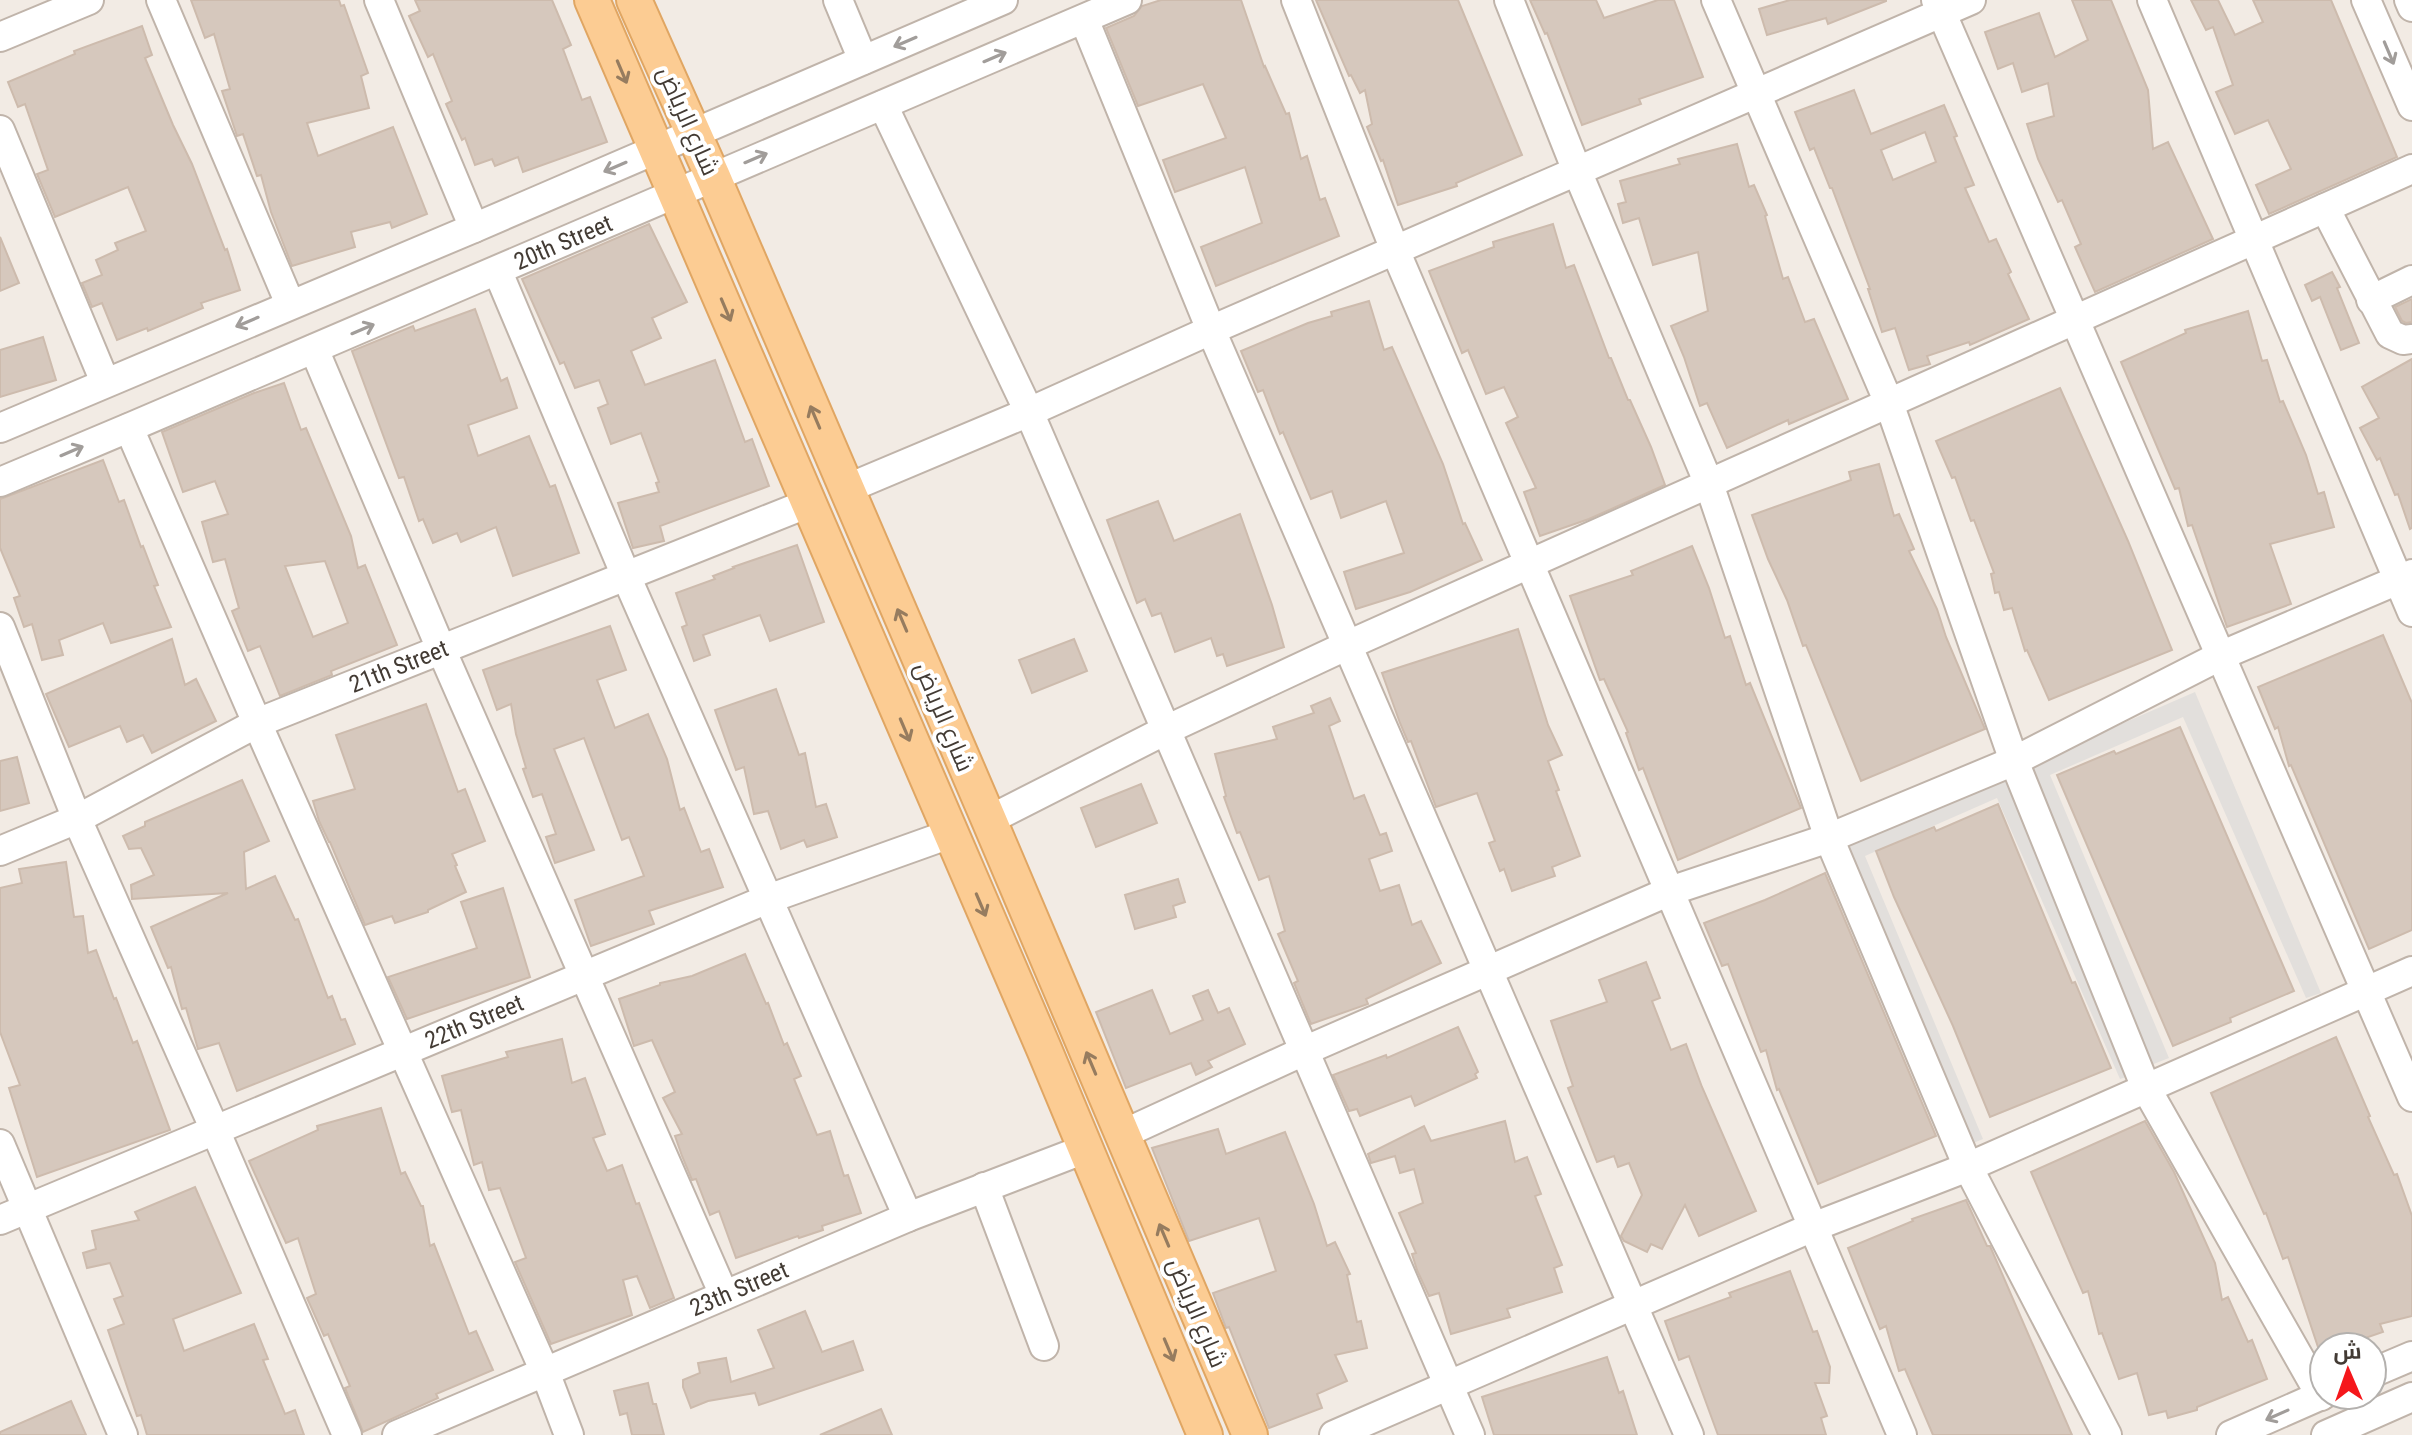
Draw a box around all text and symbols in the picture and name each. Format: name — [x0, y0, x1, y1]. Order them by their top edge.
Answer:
one-way arrow — [894, 35, 918, 50]
one-way arrow — [2383, 40, 2398, 65]
one-way arrow — [982, 48, 1007, 63]
one-way arrow — [616, 59, 630, 84]
street label: شارع الرياض — [650, 62, 724, 181]
one-way arrow — [743, 150, 768, 165]
one-way arrow — [604, 161, 628, 176]
street label: 20th Street — [510, 209, 617, 276]
one-way arrow — [719, 297, 734, 322]
one-way arrow — [235, 316, 260, 331]
one-way arrow — [350, 320, 375, 335]
one-way arrow — [807, 405, 822, 430]
one-way arrow — [59, 443, 84, 458]
one-way arrow — [894, 608, 909, 632]
street label: 21th Street — [345, 634, 452, 699]
street label: شارع الرياض — [907, 658, 980, 777]
one-way arrow — [899, 717, 914, 741]
one-way arrow — [975, 892, 990, 917]
street label: 22th Street — [421, 989, 528, 1055]
one-way arrow — [1083, 1051, 1098, 1076]
one-way arrow — [1155, 1223, 1170, 1247]
street label: شارع الرياض — [1160, 1254, 1233, 1373]
street label: 23th Street — [686, 1256, 793, 1322]
north arrow — [2308, 1331, 2388, 1411]
one-way arrow — [1163, 1337, 1177, 1362]
text: ش — [2333, 1339, 2362, 1365]
one-way arrow — [2266, 1408, 2290, 1423]

